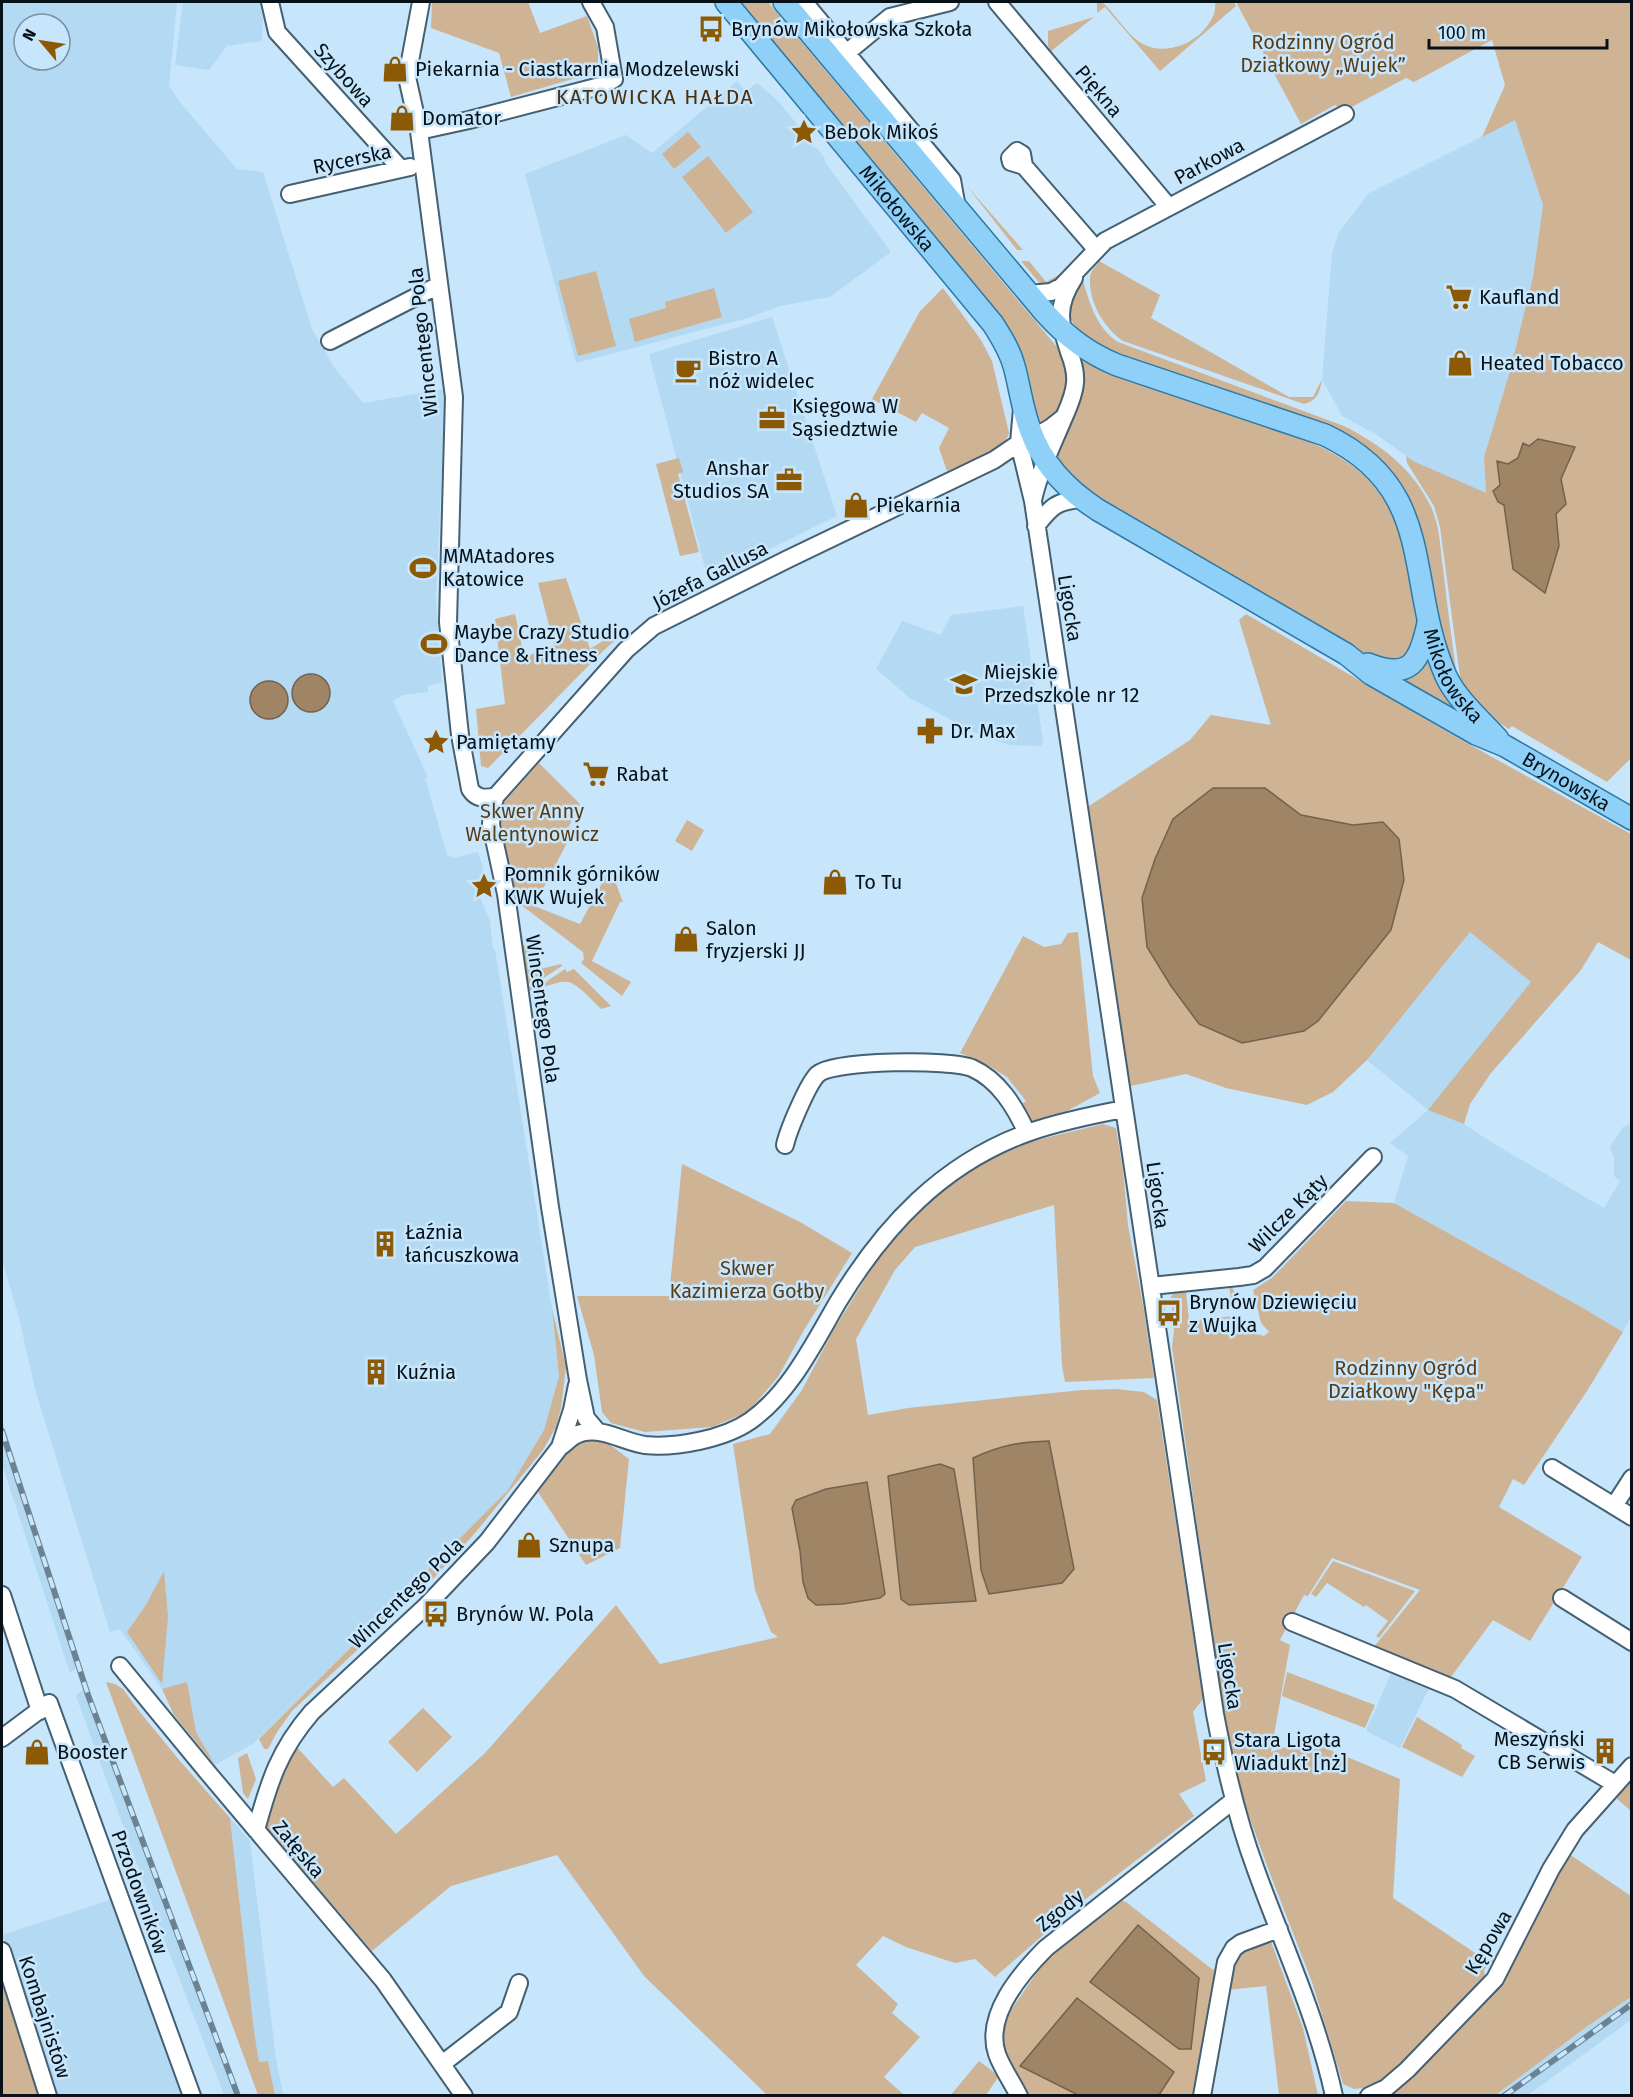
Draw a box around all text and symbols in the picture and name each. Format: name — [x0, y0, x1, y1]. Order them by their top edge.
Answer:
north arrow — [12, 12, 72, 72]
scale bar — [1429, 12, 1608, 50]
bus stop icon: Brynów Mikołowska Szkoła — [696, 14, 726, 44]
place label: Brynów Mikołowska Szkoła — [731, 17, 972, 41]
text: 100 m — [1438, 22, 1486, 44]
text: N — [18, 26, 40, 44]
park label: Rodzinny Ogród Działkowy „Wujek” — [1240, 30, 1406, 77]
street label: Szybowa — [309, 38, 379, 112]
shop icon: Piekarnia - Ciastkarnia Modzelewski — [380, 54, 410, 84]
place label: Piekarnia - Ciastkarnia Modzelewski — [415, 57, 740, 81]
street label: Piękna — [1070, 60, 1128, 122]
district label: KATOWICKA HAŁDA — [556, 84, 754, 110]
shop icon: Domator — [387, 103, 417, 133]
place label: Domator — [422, 106, 501, 130]
place icon: Bebok Mikoś — [789, 117, 819, 147]
place label: Bebok Mikoś — [824, 120, 938, 144]
street label: Parkowa — [1170, 133, 1248, 189]
street label: Rycerska — [311, 139, 393, 179]
street label: Mikołowska — [854, 160, 940, 256]
street label: Wincentego Pola — [403, 266, 443, 418]
supermarket icon: Kaufland — [1444, 282, 1474, 312]
place label: Kaufland — [1479, 285, 1559, 309]
place label: Bistro A nóż widelec — [708, 346, 814, 393]
shop icon: Heated Tobacco — [1445, 348, 1475, 378]
place label: Heated Tobacco — [1480, 351, 1624, 375]
cafe icon: Bistro A nóż widelec — [673, 355, 703, 385]
place label: Księgowa W Sąsiedztwie — [792, 394, 899, 441]
office icon: Księgowa W Sąsiedztwie — [757, 403, 787, 433]
place label: Anshar Studios SA — [673, 456, 770, 503]
office icon: Anshar Studios SA — [774, 465, 804, 495]
shop icon: Piekarnia — [841, 490, 871, 520]
place label: Piekarnia — [876, 493, 961, 517]
street label: Józefa Gallusa — [648, 536, 772, 614]
place label: MMAtadores Katowice — [443, 544, 555, 591]
sports icon: MMAtadores Katowice — [408, 553, 438, 583]
street label: Ligocka — [1053, 573, 1087, 643]
place label: Maybe Crazy Studio Dance & Fitness — [454, 620, 630, 667]
street label: Mikołowska — [1419, 626, 1488, 728]
sports icon: Maybe Crazy Studio Dance & Fitness — [419, 629, 449, 659]
place label: Miejskie Przedszkole nr 12 — [984, 660, 1139, 707]
school or university icon: Miejskie Przedszkole nr 12 — [949, 669, 979, 699]
pharmacy icon: Dr. Max — [915, 716, 945, 746]
place label: Dr. Max — [950, 719, 1016, 743]
place icon: Pamiętamy — [421, 727, 451, 757]
place label: Pamiętamy — [456, 730, 556, 754]
street label: Brynowska — [1518, 746, 1615, 816]
supermarket icon: Rabat — [581, 759, 611, 789]
place label: Rabat — [616, 762, 669, 786]
park label: Skwer Anny Walentynowicz — [465, 799, 599, 846]
place label: Pomnik górników KWK Wujek — [504, 862, 660, 909]
shop icon: To Tu — [820, 867, 850, 897]
place label: To Tu — [855, 870, 902, 894]
place icon: Pomnik górników KWK Wujek — [469, 871, 499, 901]
place label: Salon fryzjerski JJ — [706, 916, 806, 963]
shop icon: Salon fryzjerski JJ — [671, 924, 701, 954]
street label: Wincentego Pola — [521, 933, 565, 1085]
street label: Ligocka — [1141, 1160, 1175, 1230]
street label: Wilcze Kąty — [1244, 1168, 1333, 1257]
place label: Łaźnia łańcuszkowa — [405, 1220, 519, 1267]
building icon: Łaźnia łańcuszkowa — [370, 1229, 400, 1259]
park label: Skwer Kazimierza Gołby — [670, 1256, 825, 1303]
place label: Brynów Dziewięciu z Wujka — [1189, 1290, 1357, 1337]
bus stop icon: Brynów Dziewięciu z Wujka — [1154, 1298, 1184, 1328]
park label: Rodzinny Ogród Działkowy "Kępa" — [1328, 1356, 1484, 1403]
building icon: Kuźnia — [361, 1357, 391, 1387]
place label: Kuźnia — [396, 1360, 456, 1384]
shop icon: Sznupa — [514, 1530, 544, 1560]
street label: Wincentego Pola — [344, 1532, 468, 1654]
place label: Sznupa — [549, 1533, 614, 1557]
bus stop icon: Brynów W. Pola — [421, 1599, 451, 1629]
place label: Brynów W. Pola — [456, 1602, 594, 1626]
street label: Ligocka — [1213, 1641, 1247, 1711]
place label: Meszyński CB Serwis — [1494, 1727, 1585, 1774]
place label: Stara Ligota Wiadukt [nż] — [1234, 1728, 1347, 1775]
building icon: Meszyński CB Serwis — [1590, 1736, 1620, 1766]
shop icon: Booster — [22, 1737, 52, 1767]
bus stop icon: Stara Ligota Wiadukt [nż] — [1199, 1737, 1229, 1767]
place label: Booster — [57, 1740, 128, 1764]
street label: Załęska — [268, 1815, 330, 1883]
street label: Przodowników — [106, 1827, 174, 1957]
street label: Zgody — [1032, 1884, 1088, 1936]
street label: Kępowa — [1459, 1905, 1517, 1979]
street label: Kombajnistów — [14, 1952, 76, 2082]

